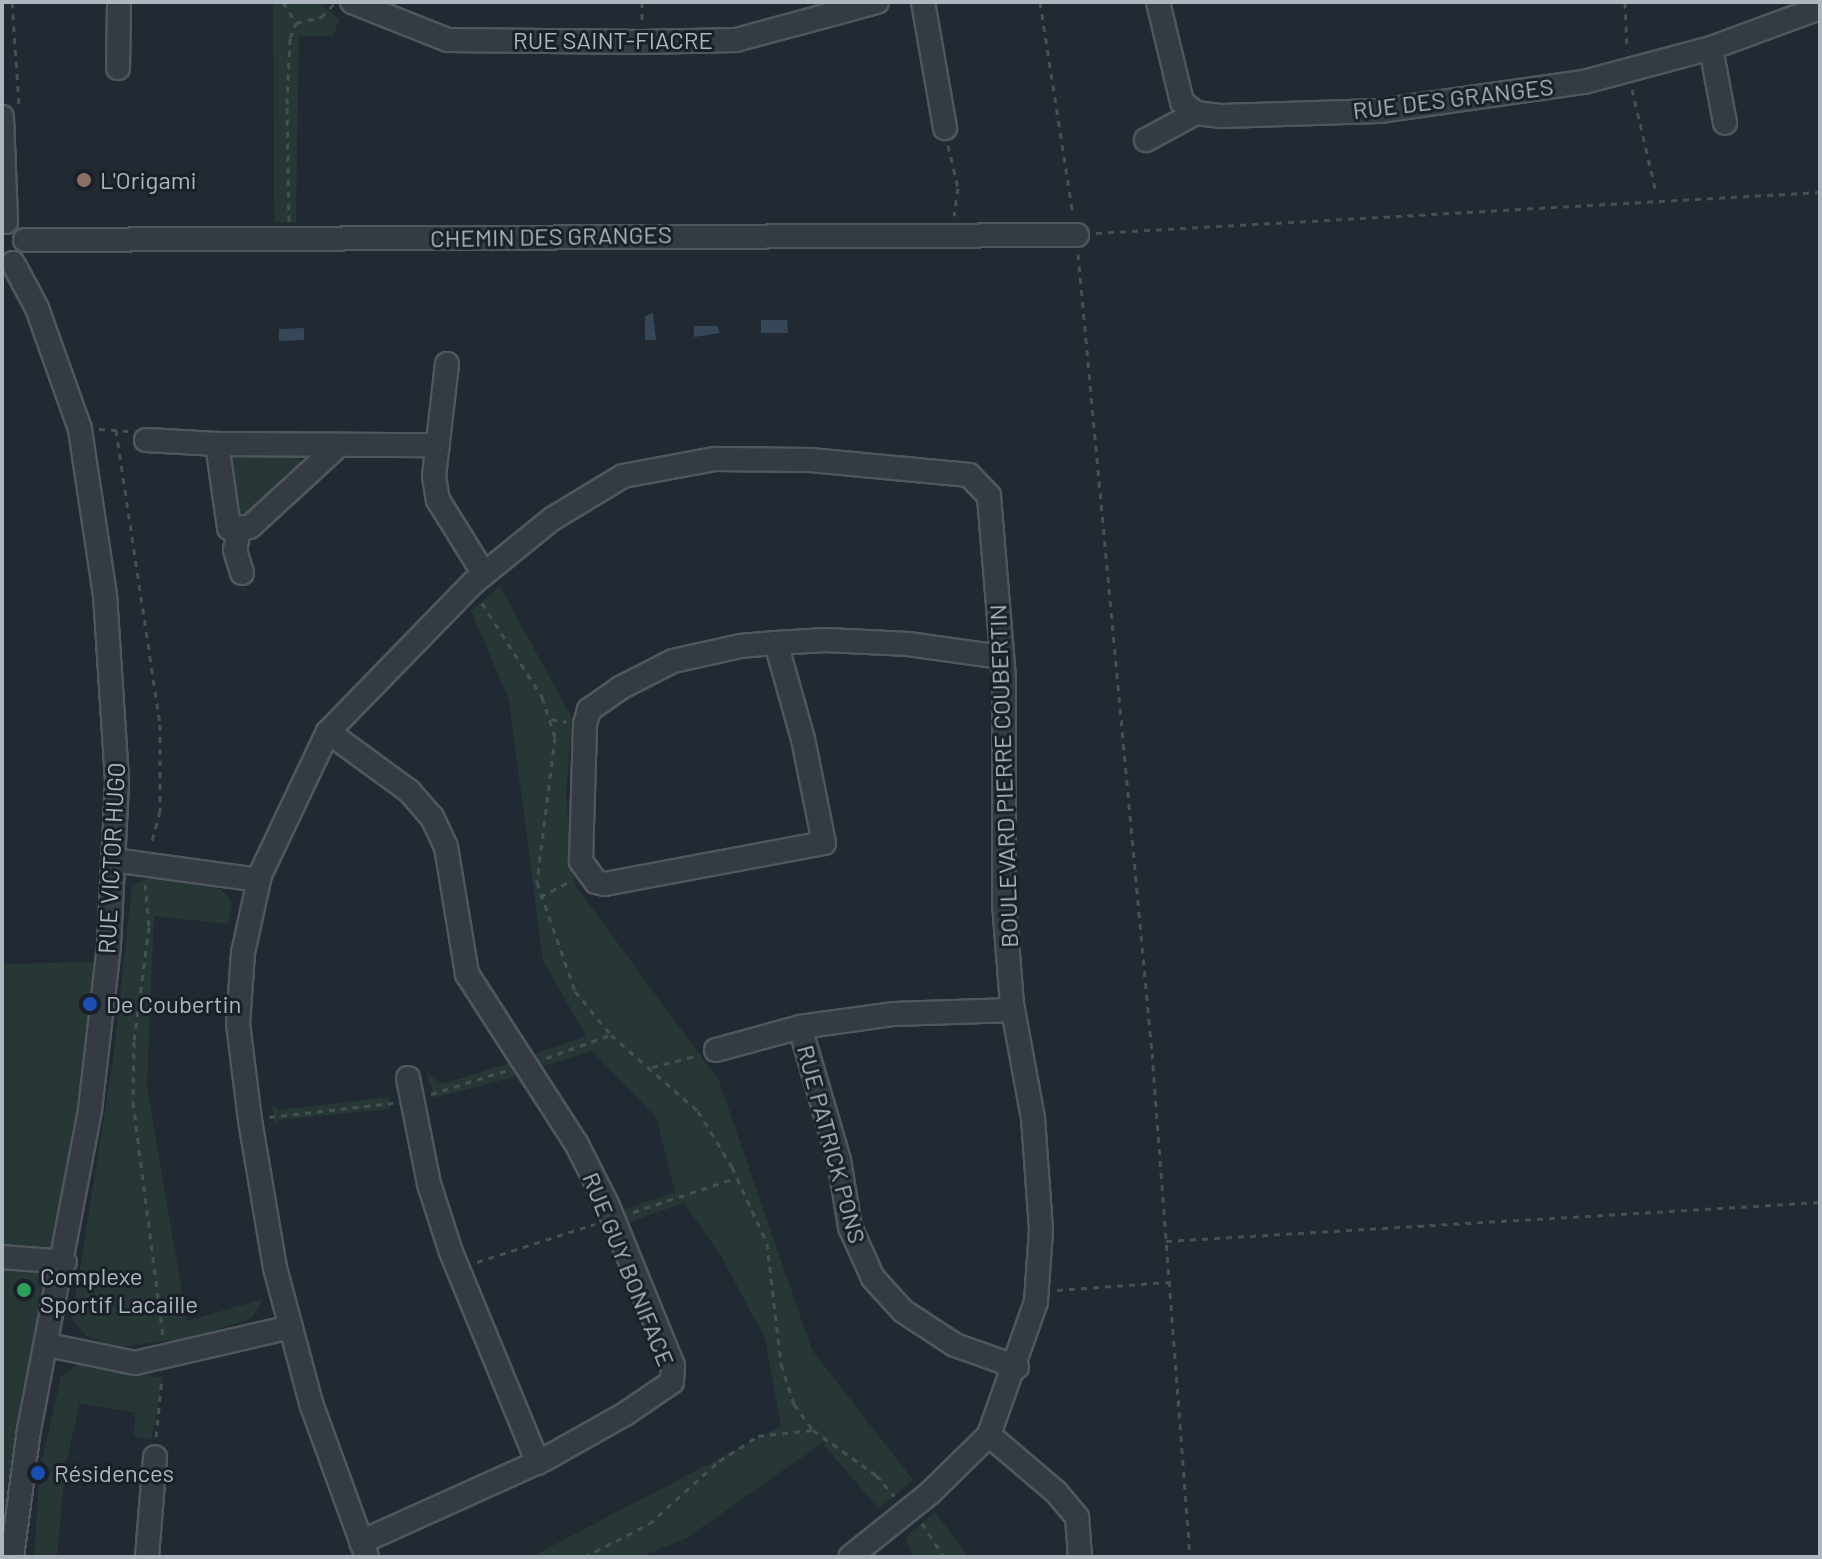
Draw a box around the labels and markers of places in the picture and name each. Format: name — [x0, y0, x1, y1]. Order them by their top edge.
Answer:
place label: L'Origami — [100, 166, 197, 194]
marker: L'Origami — [75, 171, 93, 189]
place label: De Coubertin — [106, 990, 242, 1018]
marker: De Coubertin — [81, 995, 99, 1013]
place label: Complexe Sportif Lacaille — [40, 1262, 198, 1318]
marker: Complexe Sportif Lacaille — [15, 1281, 33, 1299]
place label: Résidences — [54, 1459, 174, 1487]
marker: Résidences — [29, 1464, 47, 1482]

